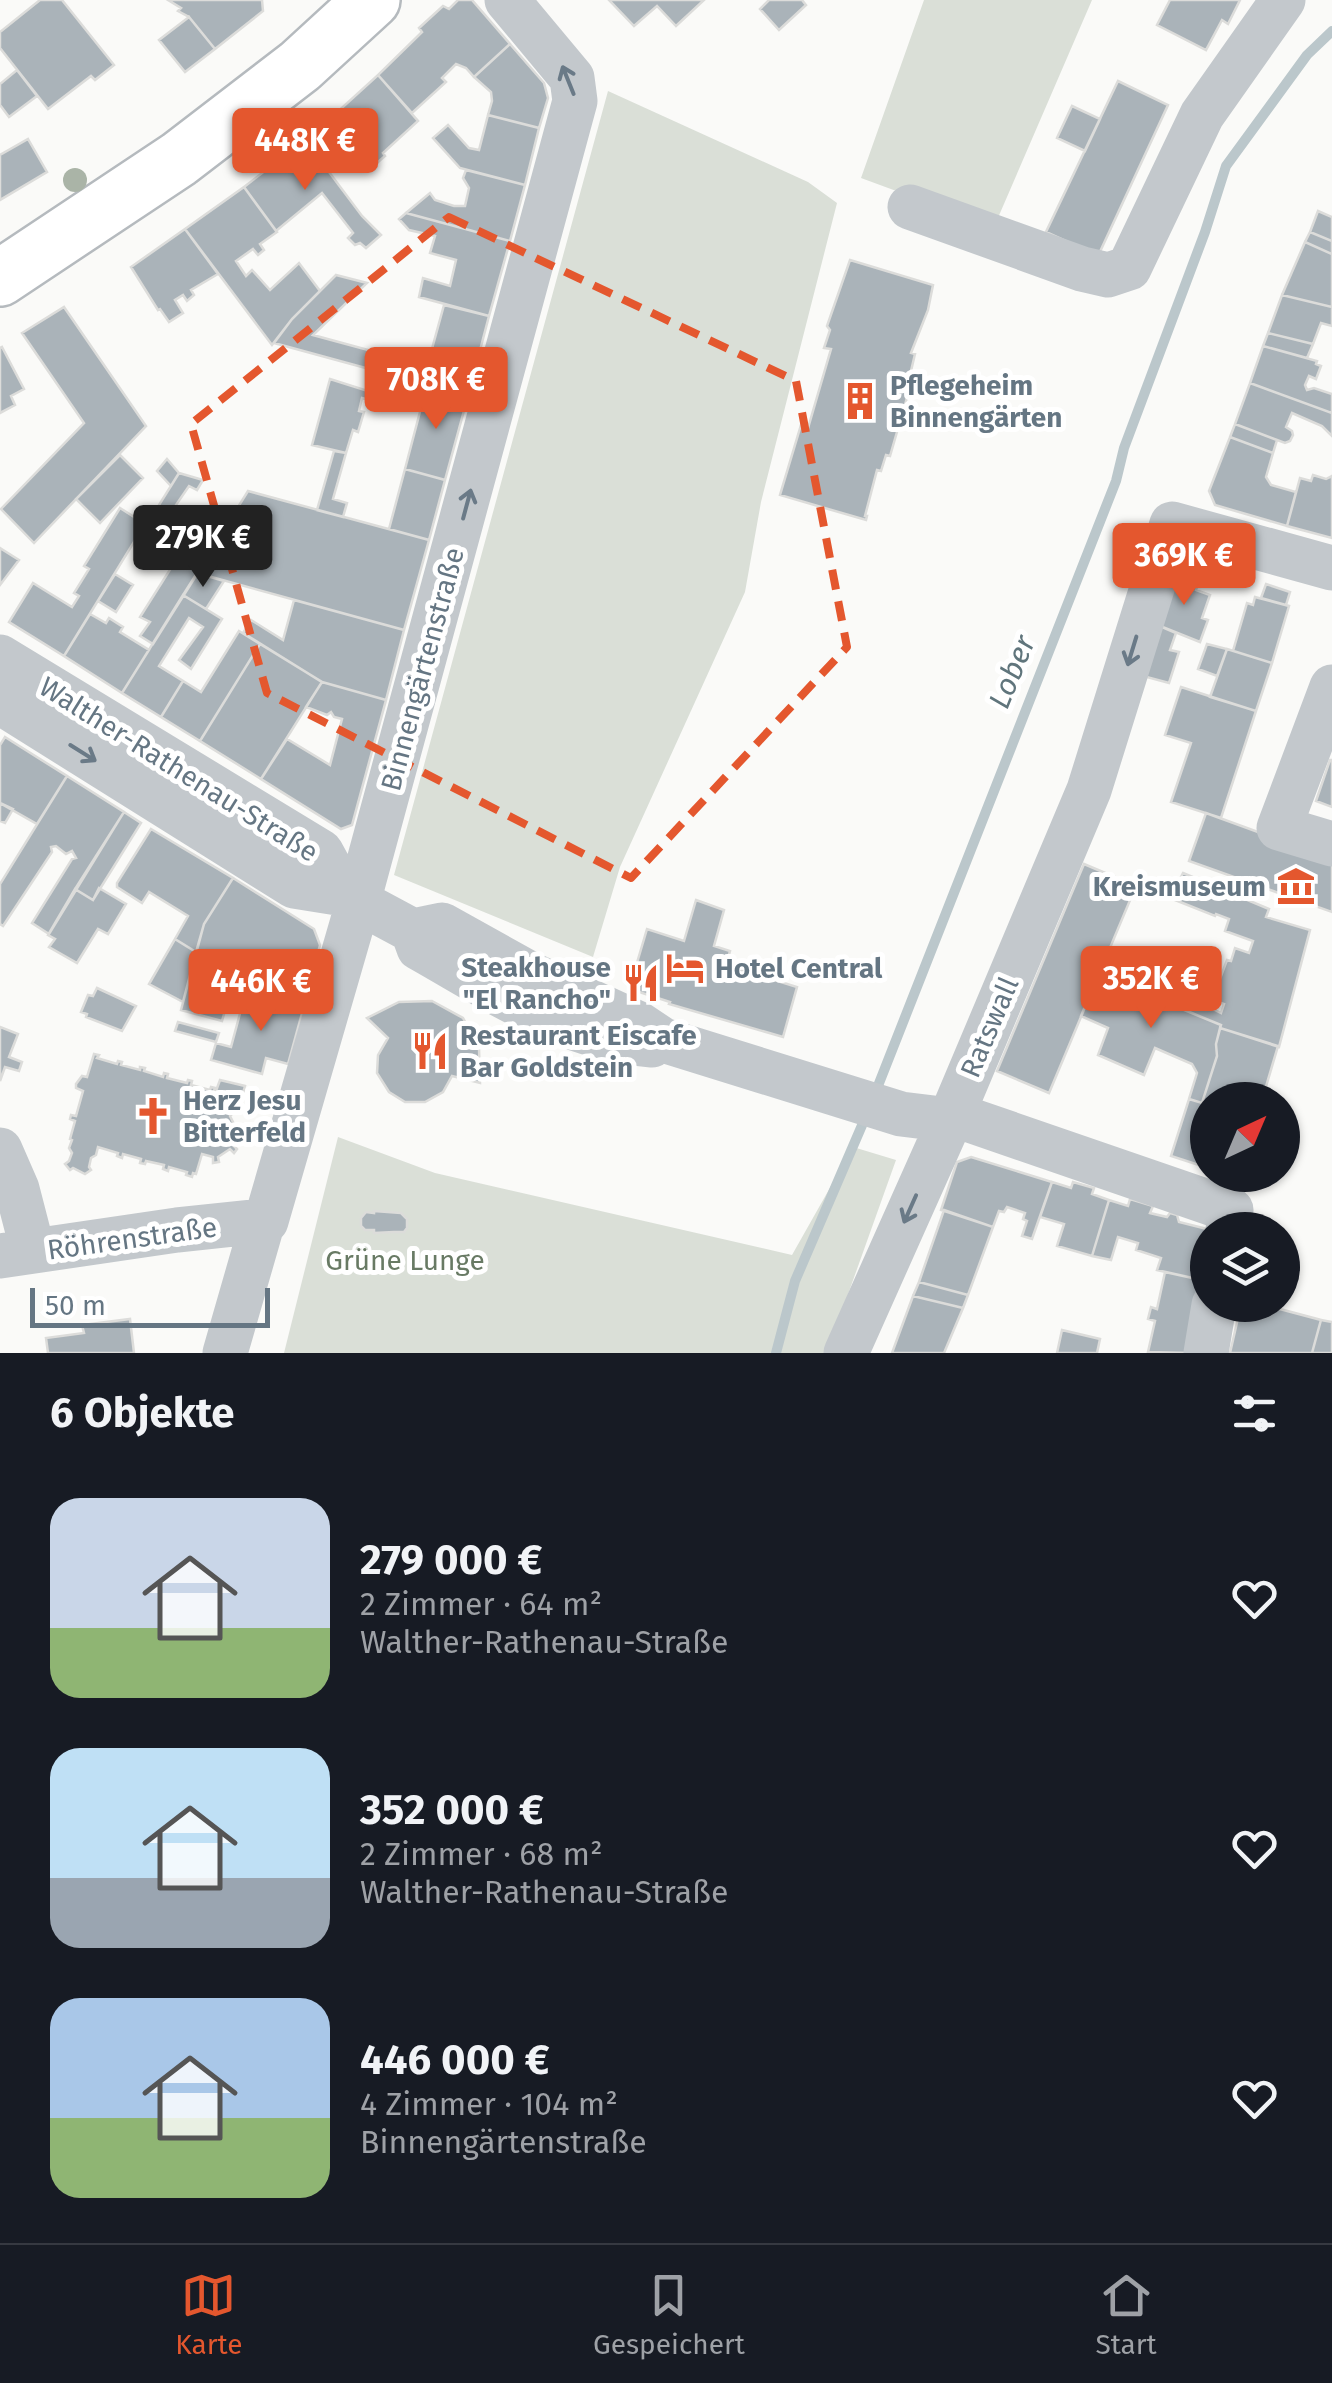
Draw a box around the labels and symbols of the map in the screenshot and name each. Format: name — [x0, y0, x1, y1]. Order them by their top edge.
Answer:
one-way arrow — [558, 66, 576, 96]
pin: 448K € — [224, 108, 386, 193]
pin: 708K € — [355, 347, 517, 432]
place label: Pflegeheim Binnengärten — [890, 369, 1062, 434]
building icon: Pflegeheim Binnengärten — [839, 380, 881, 422]
one-way arrow — [458, 489, 477, 520]
pin: 279K € — [122, 505, 284, 590]
pin: 369K € — [1103, 523, 1265, 608]
street label: Binnengärtenstraße — [374, 544, 471, 795]
water label: Lober — [981, 629, 1043, 714]
one-way arrow — [1122, 634, 1140, 666]
street label: Walther-Rathenau-Straße — [33, 670, 324, 869]
one-way arrow — [68, 743, 96, 764]
museum icon: Kreismuseum — [1275, 865, 1317, 907]
place label: Kreismuseum — [1093, 870, 1266, 903]
pin: 352K € — [1070, 946, 1232, 1031]
hotel icon: Hotel Central — [664, 947, 706, 989]
pin: 446K € — [180, 949, 342, 1034]
place label: Steakhouse "El Rancho" — [461, 951, 611, 1016]
place label: Hotel Central — [715, 952, 883, 985]
restaurant icon: Steakhouse "El Rancho" — [620, 962, 662, 1004]
street label: Ratswall — [954, 972, 1025, 1082]
place label: Restaurant Eiscafe Bar Goldstein — [460, 1019, 697, 1084]
restaurant icon: Restaurant Eiscafe Bar Goldstein — [409, 1030, 451, 1072]
north arrow — [1190, 1082, 1300, 1192]
place label: Herz Jesu Bitterfeld — [183, 1084, 306, 1149]
church icon: Herz Jesu Bitterfeld — [132, 1095, 174, 1137]
one-way arrow — [900, 1193, 918, 1224]
street label: Röhrenstraße — [45, 1210, 219, 1267]
park label: Grüne Lunge — [325, 1244, 485, 1277]
scale bar — [30, 1283, 270, 1328]

